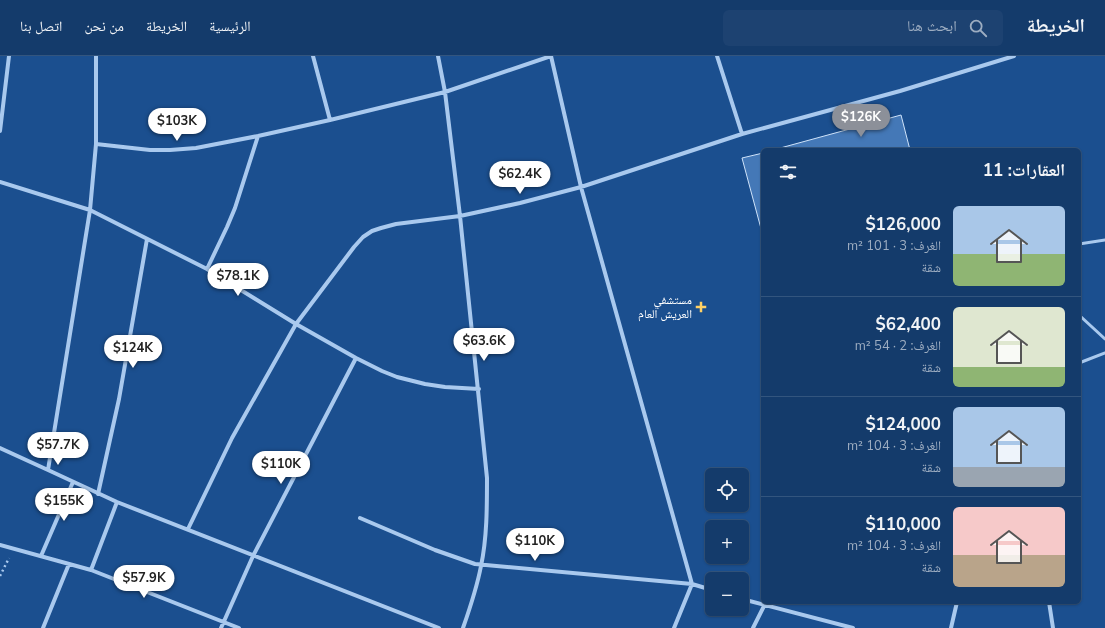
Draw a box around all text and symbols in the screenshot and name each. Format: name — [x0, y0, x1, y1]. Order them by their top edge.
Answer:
search box — [723, 10, 1003, 46]
text: الخريطة — [1027, 13, 1085, 39]
text: ابحث هنا — [907, 16, 957, 36]
text: اتصل بنا — [20, 17, 62, 36]
text: من نحن — [84, 17, 124, 36]
text: الخريطة — [146, 17, 187, 36]
text: الرئيسية — [209, 17, 251, 36]
icon: search — [967, 17, 989, 39]
pin: $126K — [833, 104, 889, 138]
pin: $103K — [149, 108, 205, 142]
text: $126K — [841, 108, 881, 126]
text: $103K — [157, 112, 197, 130]
text: العقارات: 11 — [983, 159, 1065, 182]
pin: $62.4K — [487, 161, 553, 195]
icon: filters — [777, 161, 799, 183]
text: $62.4K — [498, 165, 542, 183]
text: $126,000 — [865, 213, 941, 236]
icon: home — [985, 222, 1033, 270]
text: الغرف: 3 · 101 m² — [847, 237, 941, 255]
text: شقة — [922, 259, 941, 277]
pin: $78.1K — [205, 263, 271, 297]
text: $78.1K — [216, 267, 260, 285]
place label: مستشفي العريش العام — [638, 292, 692, 322]
marker: مستشفي العريش العام — [695, 301, 707, 313]
text: $62,400 — [876, 313, 941, 336]
icon: home — [985, 323, 1033, 371]
pin: $63.6K — [451, 328, 517, 362]
text: $63.6K — [462, 332, 506, 350]
pin: $124K — [105, 335, 161, 369]
text: الغرف: 2 · 54 m² — [855, 337, 941, 355]
text: $124K — [113, 339, 153, 357]
text: شقة — [922, 359, 941, 377]
text: $124,000 — [865, 413, 941, 436]
icon: home — [985, 423, 1033, 471]
pin: $57.7K — [25, 432, 91, 466]
text: $57.7K — [36, 436, 80, 454]
text: الغرف: 3 · 104 m² — [847, 437, 941, 455]
pin: $110K — [253, 451, 309, 485]
text: $110K — [261, 455, 301, 473]
text: شقة — [922, 459, 941, 477]
map controls — [705, 468, 749, 616]
button: locate — [705, 468, 749, 512]
pin: $155K — [36, 488, 92, 522]
text: $155K — [44, 492, 84, 510]
text: $110,000 — [865, 513, 941, 536]
button: + — [705, 520, 749, 564]
icon: home — [985, 523, 1033, 571]
pin: $110K — [507, 528, 563, 562]
text: $110K — [515, 532, 555, 550]
text: الغرف: 3 · 104 m² — [847, 537, 941, 555]
text: شقة — [922, 559, 941, 577]
pin: $57.9K — [111, 565, 177, 599]
text: $57.9K — [122, 569, 166, 587]
button: − — [705, 572, 749, 616]

